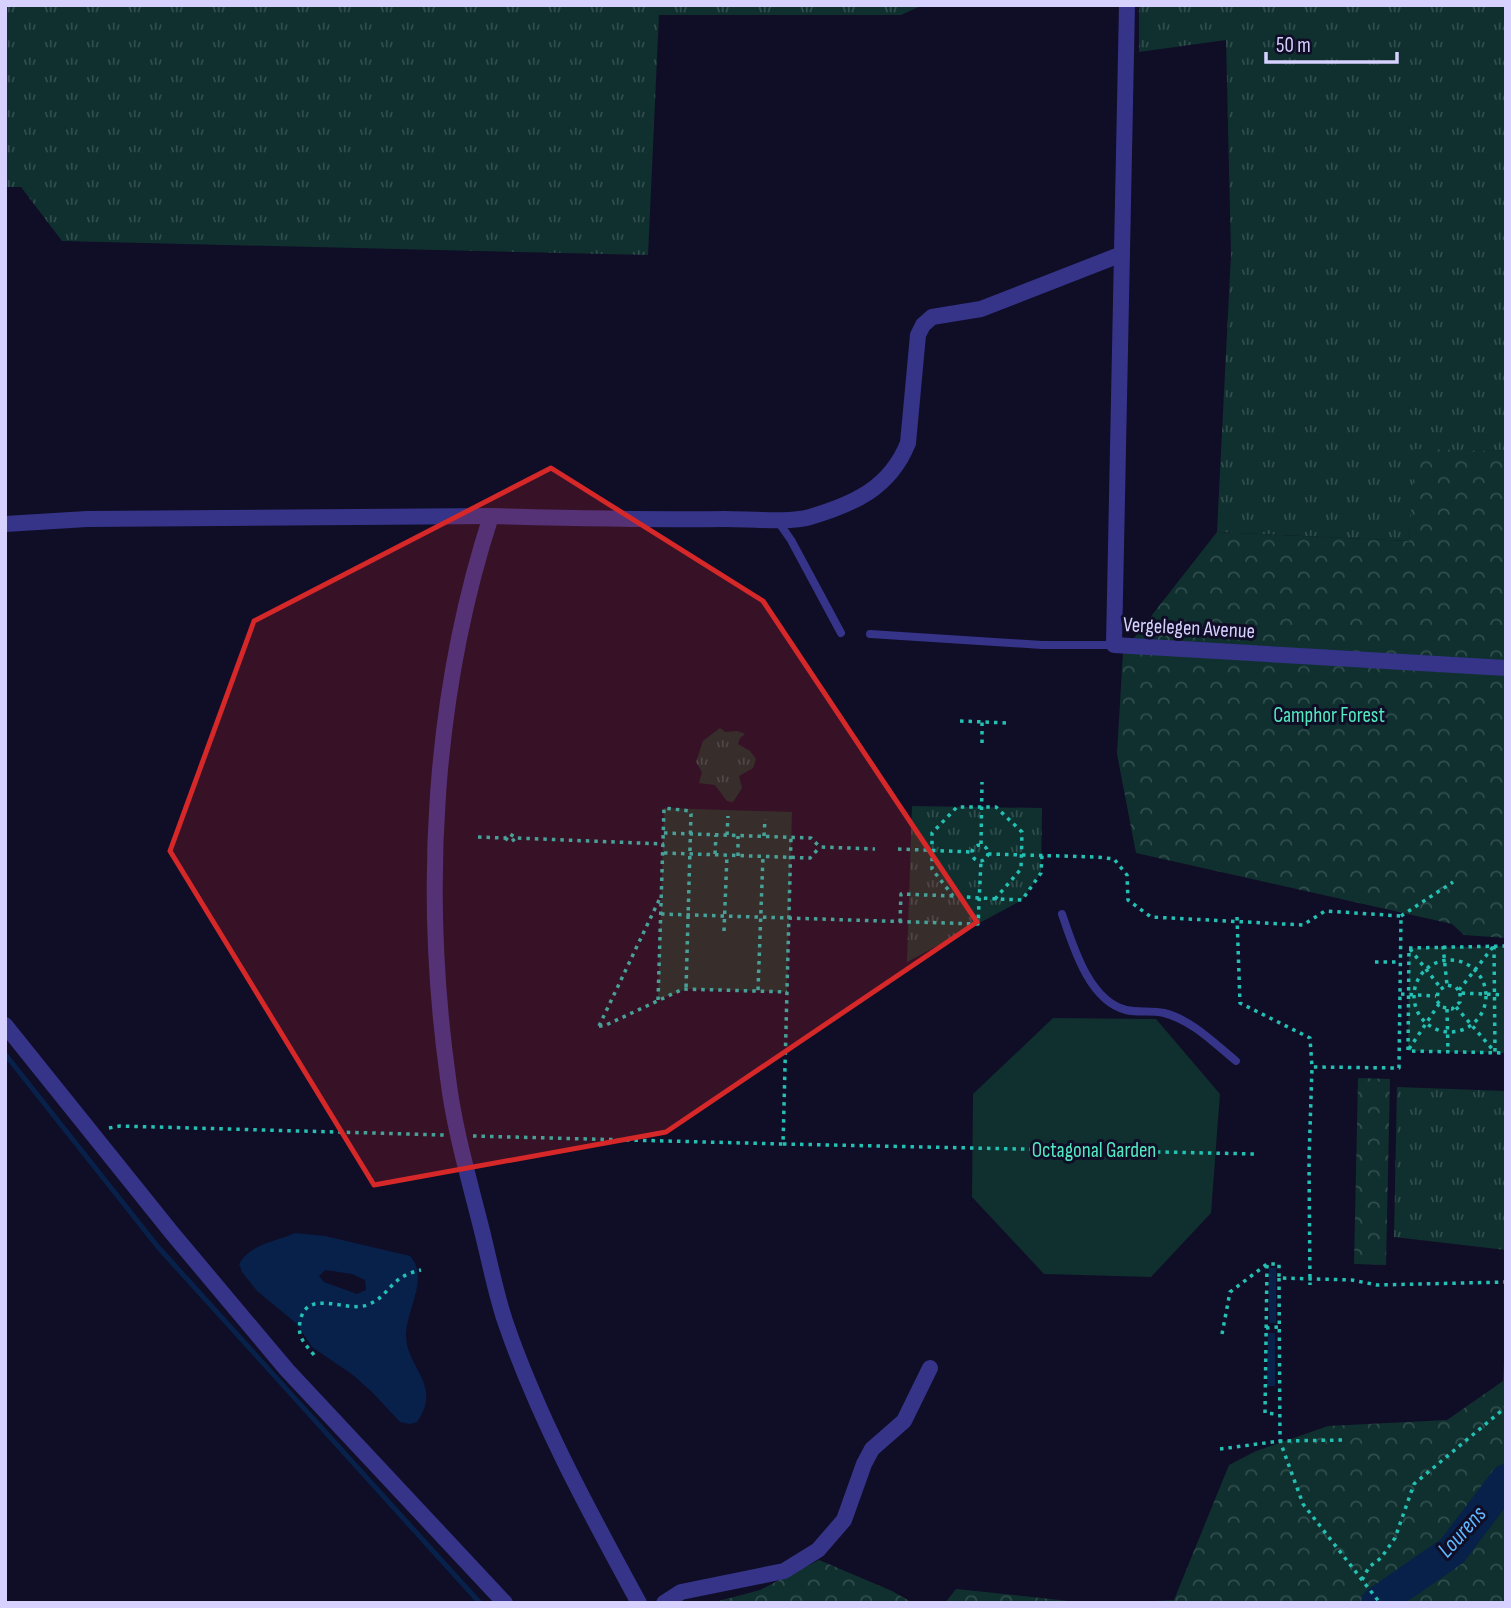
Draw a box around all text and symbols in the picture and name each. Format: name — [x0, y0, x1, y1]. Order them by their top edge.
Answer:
scale bar — [1266, 21, 1397, 65]
text: 50 m — [1276, 33, 1311, 58]
street label: Vergelegen Avenue — [1122, 612, 1256, 644]
park label: Camphor Forest — [1273, 703, 1385, 728]
park label: Octagonal Garden — [1032, 1138, 1156, 1163]
water label: Lourens — [1432, 1500, 1492, 1564]

